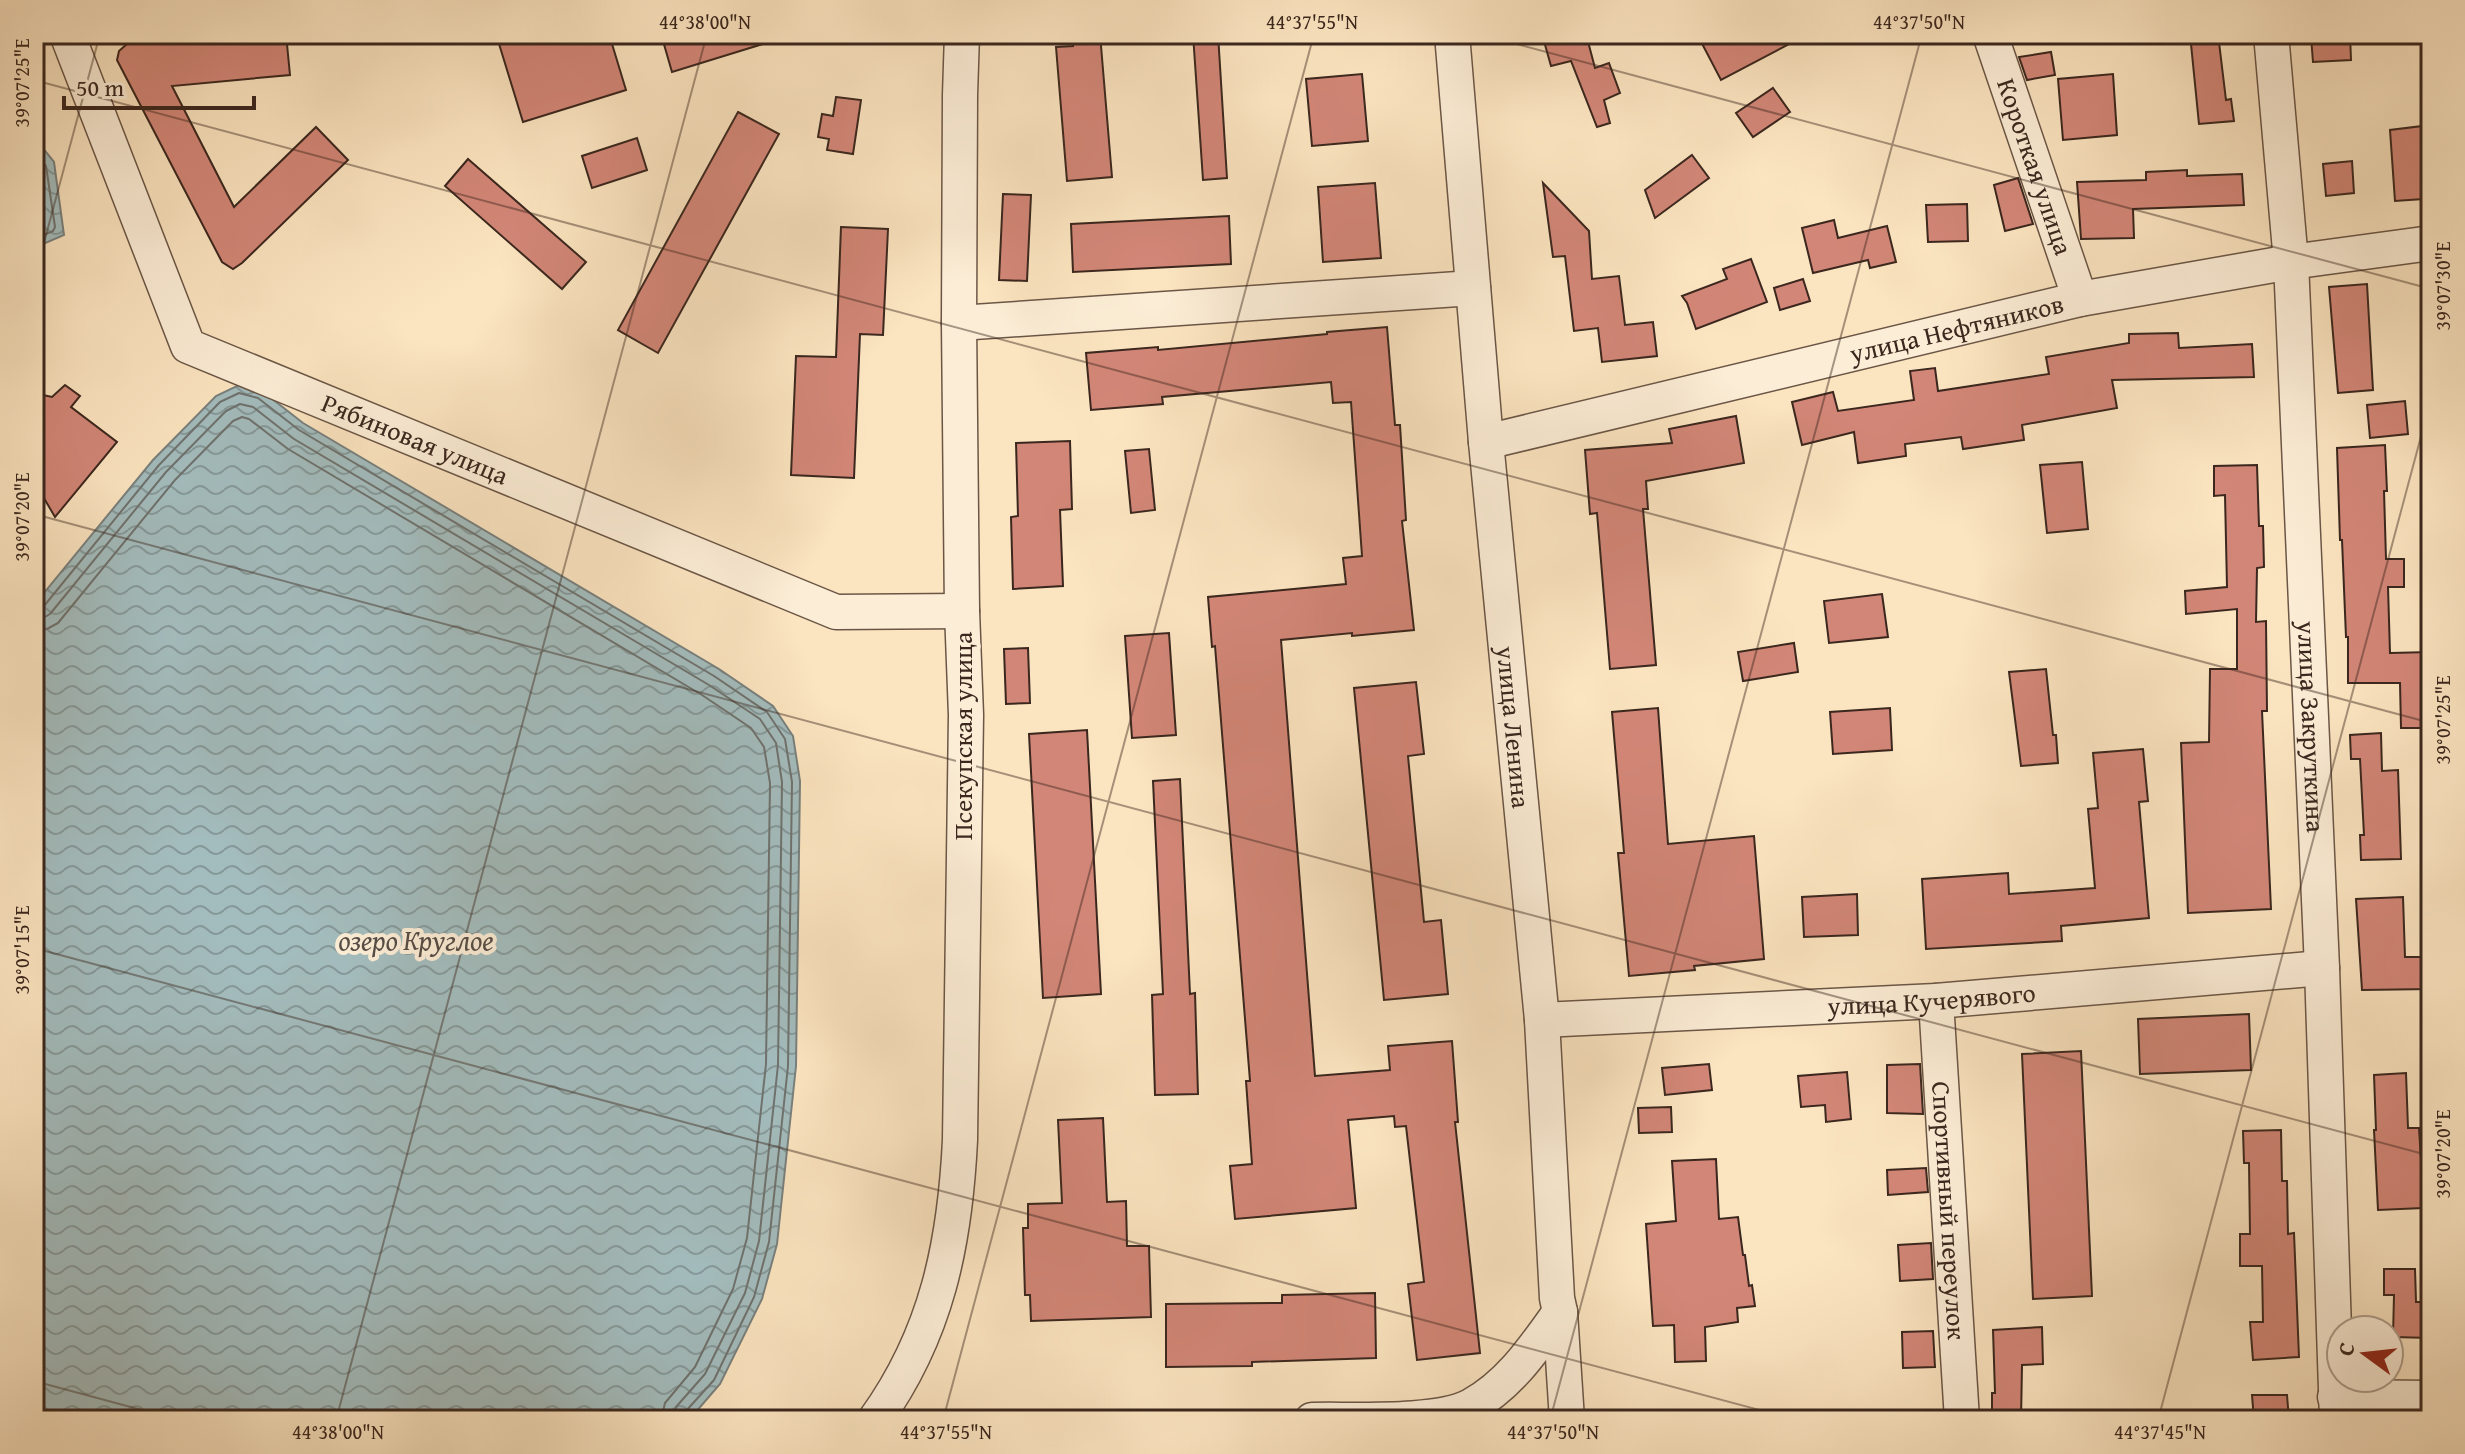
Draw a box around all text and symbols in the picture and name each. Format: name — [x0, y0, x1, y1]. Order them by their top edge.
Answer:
text: 44°38'00"N — [659, 7, 751, 36]
text: 44°37'55"N — [1266, 7, 1358, 36]
text: 44°37'50"N — [1873, 7, 1965, 36]
text: 39°07'25"E — [7, 39, 36, 127]
scale bar — [64, 60, 254, 110]
text: 50 m — [76, 70, 124, 105]
street label: Короткая улица — [1987, 73, 2084, 260]
text: 39°07'30"E — [2428, 242, 2457, 330]
street label: улица Нефтяников — [1845, 284, 2067, 373]
street label: Рябиновая улица — [316, 383, 515, 495]
text: 39°07'20"E — [7, 473, 36, 561]
street label: улица Закруткина — [2288, 619, 2336, 834]
street label: Псекупская улица — [943, 631, 982, 840]
street label: улица Ленина — [1487, 643, 1541, 811]
text: 39°07'25"E — [2428, 676, 2457, 764]
text: 39°07'15"E — [7, 906, 36, 994]
water label: озеро Круглое — [339, 919, 493, 960]
street label: улица Кучерявого — [1825, 973, 2037, 1025]
street label: Спортивный переулок — [1922, 1080, 1977, 1341]
text: 39°07'20"E — [2428, 1110, 2457, 1198]
north arrow — [2325, 1314, 2405, 1394]
text: С — [2329, 1339, 2363, 1359]
text: 44°38'00"N — [292, 1417, 384, 1446]
text: 44°37'55"N — [900, 1417, 992, 1446]
text: 44°37'50"N — [1507, 1417, 1599, 1446]
text: 44°37'45"N — [2114, 1417, 2206, 1446]

